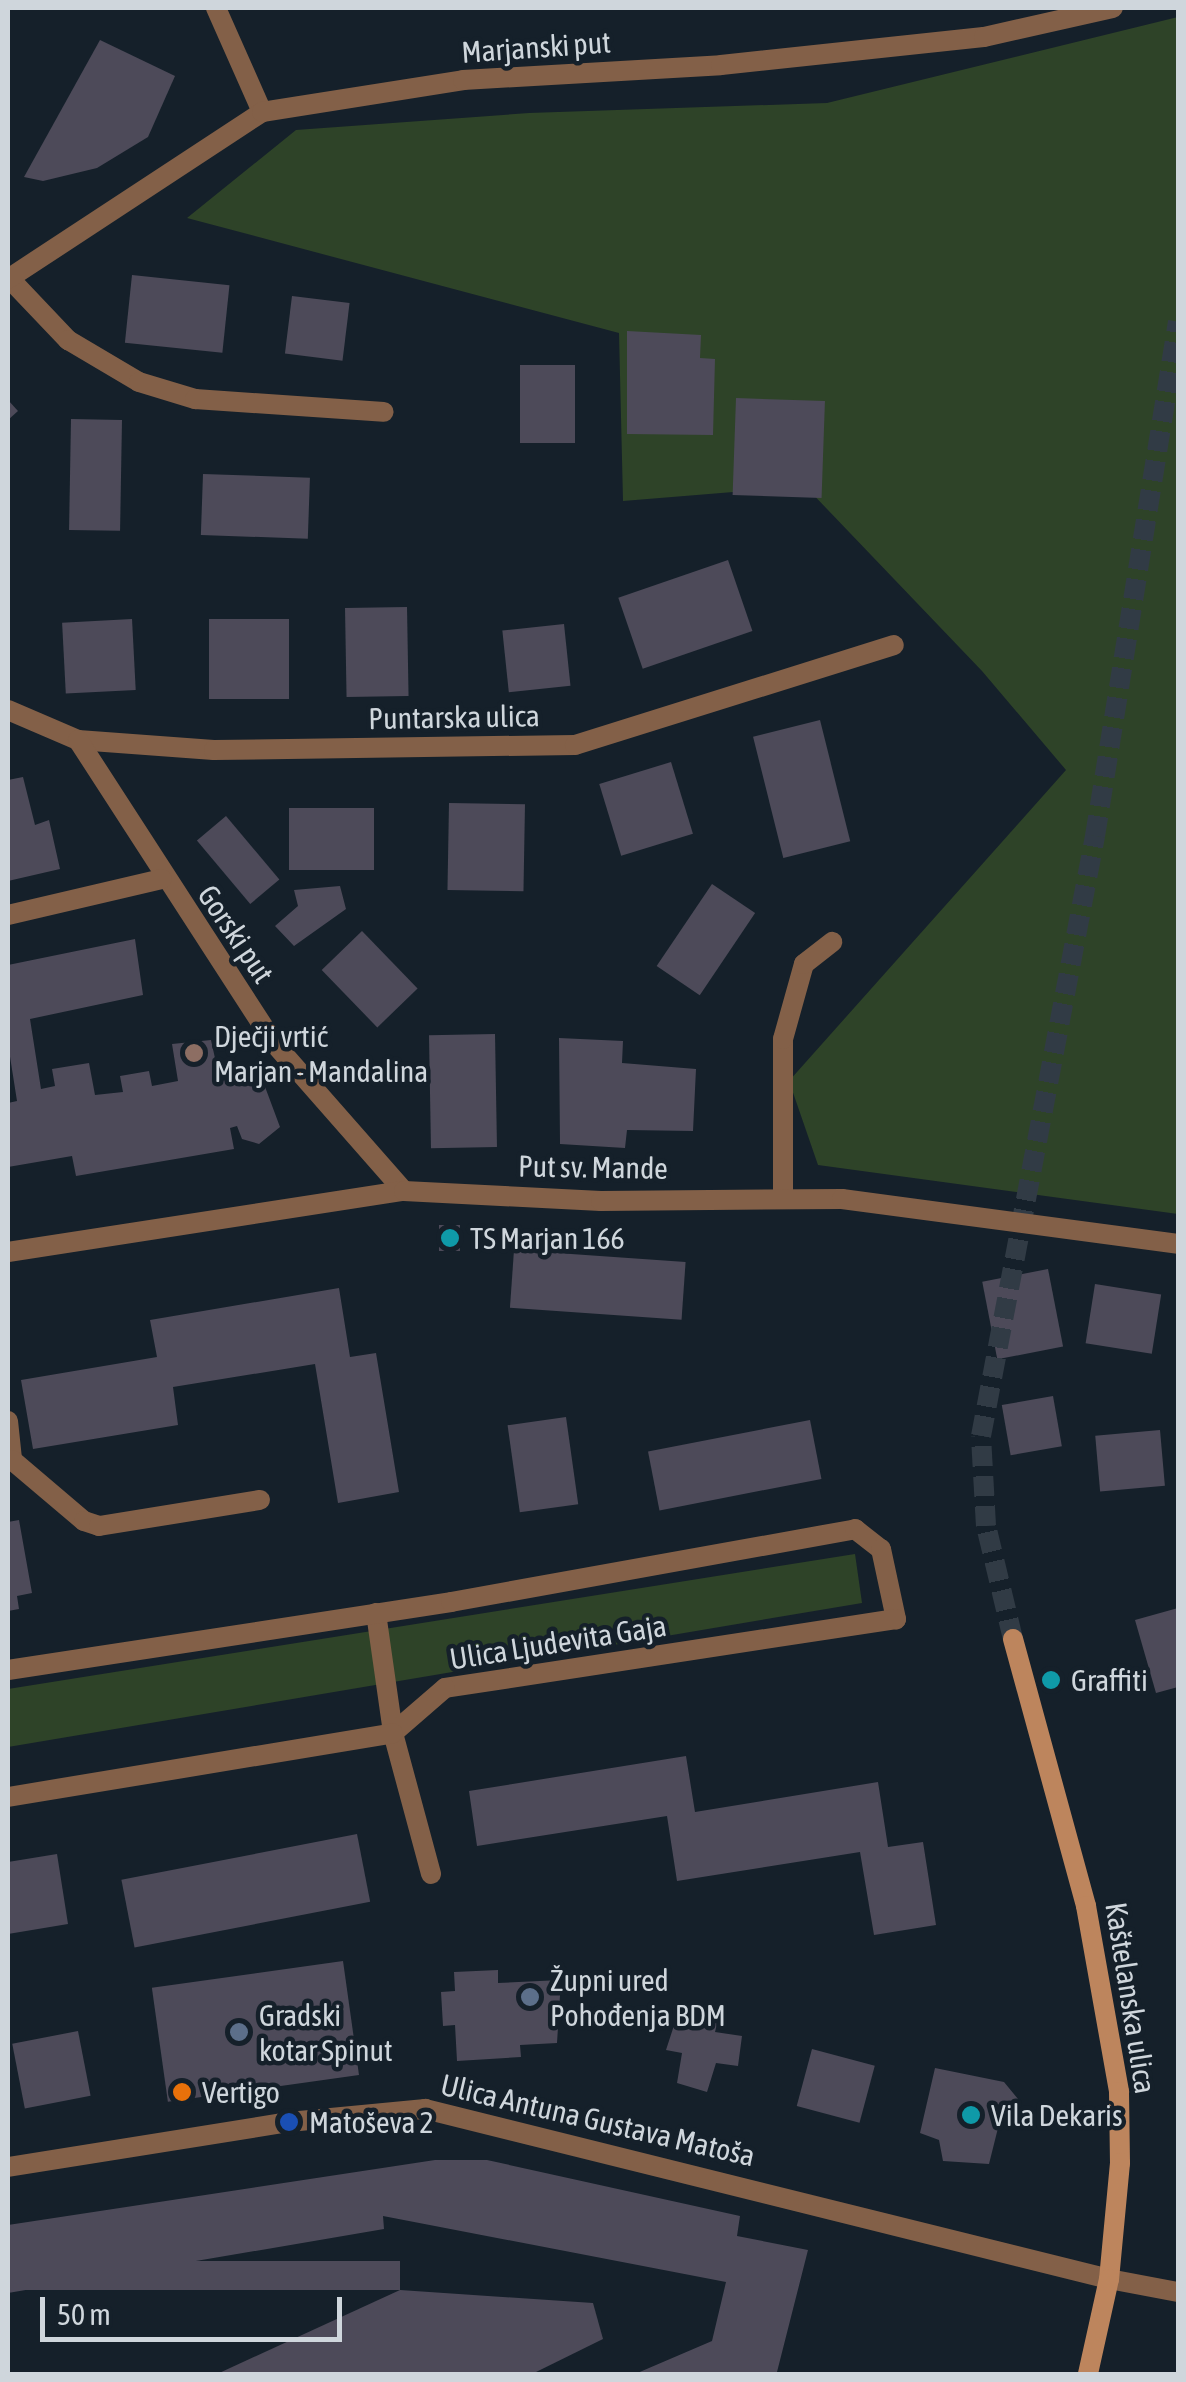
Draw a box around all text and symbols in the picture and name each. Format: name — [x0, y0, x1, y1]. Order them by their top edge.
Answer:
street label: Marjanski put — [460, 24, 612, 70]
street label: Puntarska ulica — [368, 698, 540, 736]
street label: Gorski put — [190, 878, 282, 990]
place label: Dječji vrtić Marjan - Mandalina — [214, 1018, 428, 1088]
marker: Dječji vrtić Marjan - Mandalina — [183, 1042, 205, 1064]
street label: Put sv. Mande — [518, 1148, 668, 1186]
place label: TS Marjan 166 — [470, 1220, 625, 1256]
marker: TS Marjan 166 — [439, 1227, 461, 1249]
street label: Ulica Ljudevita Gaja — [447, 1607, 669, 1677]
place label: Graffiti — [1071, 1662, 1148, 1698]
marker: Graffiti — [1040, 1669, 1062, 1691]
street label: Kaštelanska ulica — [1098, 1900, 1164, 2096]
place label: Župni ured Pohođenja BDM — [550, 1962, 726, 2032]
marker: Župni ured Pohođenja BDM — [519, 1986, 541, 2008]
place label: Gradski kotar Spinut — [259, 1997, 393, 2068]
marker: Gradski kotar Spinut — [228, 2021, 250, 2043]
street label: Ulica Antuna Gustava Matoša — [437, 2066, 759, 2174]
place label: Vertigo — [202, 2074, 280, 2110]
marker: Vertigo — [171, 2081, 193, 2103]
place label: Vila Dekaris — [991, 2097, 1123, 2133]
place label: Matoševa 2 — [309, 2104, 434, 2140]
marker: Vila Dekaris — [960, 2104, 982, 2126]
marker: Matoševa 2 — [278, 2111, 300, 2133]
scale bar — [45, 2277, 348, 2339]
text: 50 m — [57, 2297, 111, 2331]

